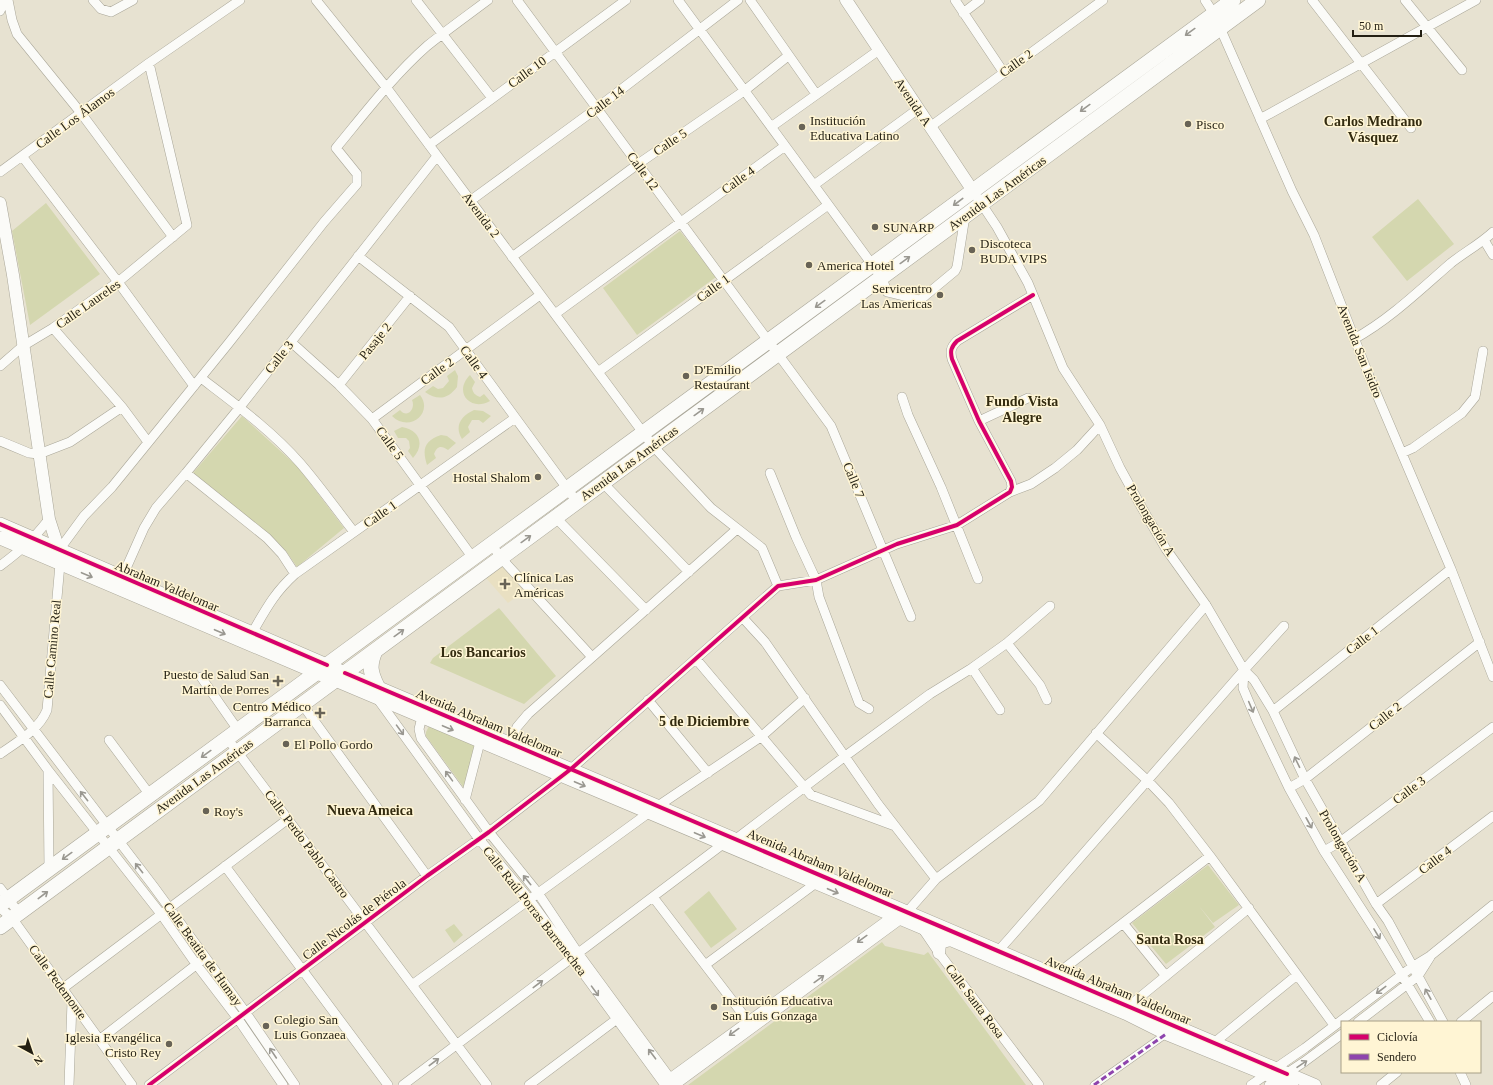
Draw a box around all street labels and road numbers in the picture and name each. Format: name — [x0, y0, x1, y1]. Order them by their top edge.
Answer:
street label: Calle 2 — [997, 46, 1035, 80]
street label: Calle 10 — [505, 53, 549, 91]
street label: Avenida A — [891, 75, 935, 129]
street label: Calle 14 — [583, 83, 627, 121]
street label: Calle Los Álamos — [33, 84, 117, 152]
street label: Calle 5 — [650, 125, 690, 159]
street label: Calle 12 — [624, 149, 662, 193]
street label: Avenida Las Américas — [945, 152, 1049, 234]
street label: Calle 4 — [719, 163, 758, 197]
street label: Avenida 2 — [459, 189, 503, 241]
street label: Calle 1 — [694, 271, 732, 305]
street label: Calle Laureles — [53, 276, 123, 332]
street label: Avenida San Isidro — [1334, 302, 1386, 400]
street label: Pasaje 2 — [356, 320, 394, 362]
street label: Calle 3 — [262, 338, 296, 376]
street label: Calle 4 — [457, 343, 491, 382]
street label: Calle 2 — [418, 354, 456, 388]
street label: Avenida Las Américas — [577, 422, 681, 504]
street label: Calle 5 — [373, 424, 407, 462]
street label: Calle 7 — [840, 460, 868, 501]
street label: Prolongación A — [1124, 481, 1179, 559]
street label: Calle 1 — [360, 497, 400, 531]
street label: Abraham Valdelomar — [113, 557, 222, 615]
street label: Calle Camino Real — [40, 599, 64, 699]
street label: Calle 1 — [1343, 623, 1381, 657]
street label: Avenida Abraham Valdelomar — [414, 685, 565, 761]
street label: Calle 2 — [1366, 699, 1404, 733]
street label: Avenida Las Américas — [152, 735, 256, 817]
street label: Calle 3 — [1390, 773, 1428, 807]
street label: Calle Perdo Pablo Castro — [262, 787, 352, 901]
street label: Prolongación A — [1316, 807, 1370, 885]
street label: Avenida Abraham Valdelomar — [745, 825, 896, 901]
street label: Calle Raúl Porras Barrenechea — [480, 843, 590, 979]
street label: Calle 4 — [1416, 843, 1455, 877]
street label: Calle Nicolás de Piérola — [299, 875, 409, 963]
street label: Calle Beatita de Humay — [160, 899, 246, 1009]
street label: Calle Pedemonte — [26, 942, 90, 1022]
street label: Avenida Abraham Valdelomar — [1043, 952, 1194, 1028]
street label: Calle Santa Rosa — [942, 961, 1008, 1041]

